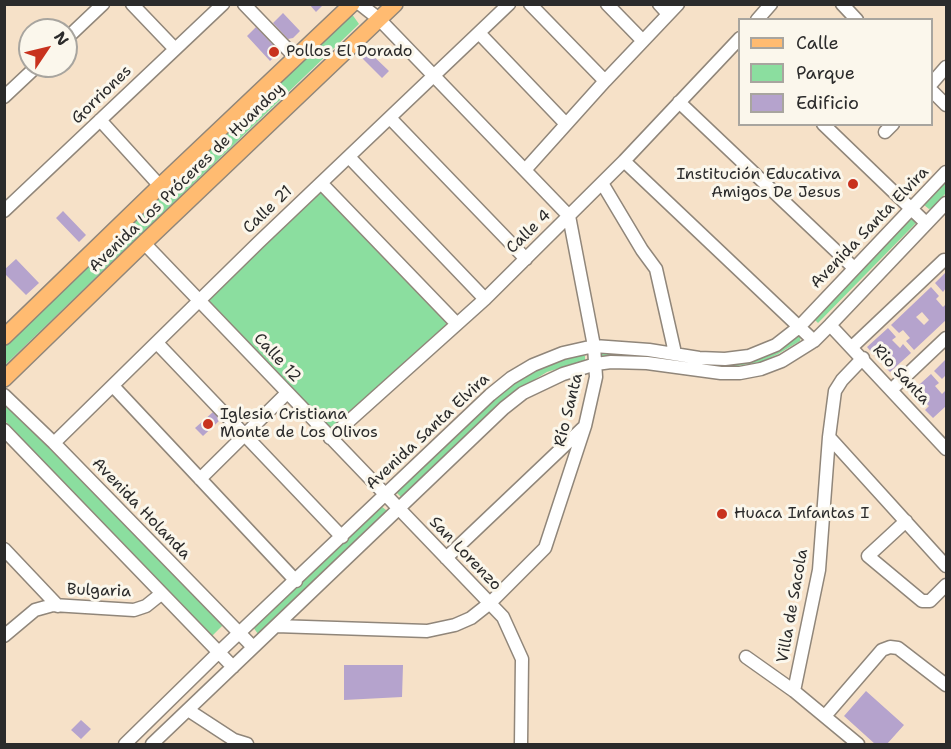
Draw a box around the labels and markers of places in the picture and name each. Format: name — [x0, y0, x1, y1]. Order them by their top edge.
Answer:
place label: Pollos El Dorado — [286, 42, 413, 62]
marker: Pollos El Dorado — [267, 45, 281, 59]
place label: Institución Educativa Amigos De Jesus — [676, 165, 841, 203]
marker: Institución Educativa Amigos De Jesus — [846, 177, 860, 191]
place label: Iglesia Cristiana Monte de Los Olivos — [220, 405, 378, 443]
marker: Iglesia Cristiana Monte de Los Olivos — [201, 417, 215, 431]
place label: Huaca Infantas I — [734, 504, 869, 524]
marker: Huaca Infantas I — [715, 507, 729, 521]

